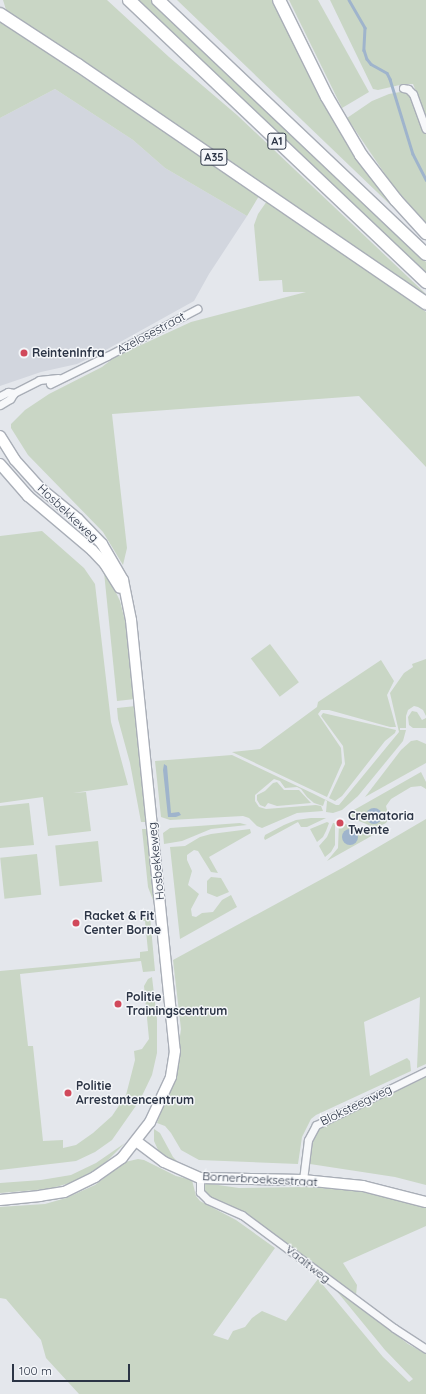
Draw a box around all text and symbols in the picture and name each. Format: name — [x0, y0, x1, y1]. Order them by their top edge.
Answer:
road number: A1 — [267, 132, 287, 150]
road number: A35 — [200, 148, 228, 166]
street label: Azelosestraat — [114, 309, 188, 357]
place label: ReintenInfra — [32, 346, 105, 360]
marker: ReintenInfra — [19, 348, 29, 358]
street label: Hosbekkeweg — [35, 481, 101, 545]
place label: Crematoria Twente — [348, 809, 414, 837]
marker: Crematoria Twente — [335, 818, 345, 828]
street label: Hosbekkeweg — [145, 821, 167, 901]
place label: Racket & Fit Center Borne — [84, 909, 161, 937]
marker: Racket & Fit Center Borne — [71, 918, 81, 928]
place label: Politie Trainingscentrum — [126, 990, 227, 1018]
marker: Politie Trainingscentrum — [113, 999, 123, 1009]
place label: Politie Arrestantencentrum — [76, 1079, 194, 1107]
street label: Bloksteegweg — [318, 1081, 394, 1129]
marker: Politie Arrestantencentrum — [63, 1088, 73, 1098]
street label: Bornerbroeksestraat — [202, 1169, 318, 1189]
street label: Vaaltweg — [283, 1242, 333, 1286]
scale bar — [14, 1356, 132, 1382]
text: 100 m — [19, 1363, 52, 1378]

